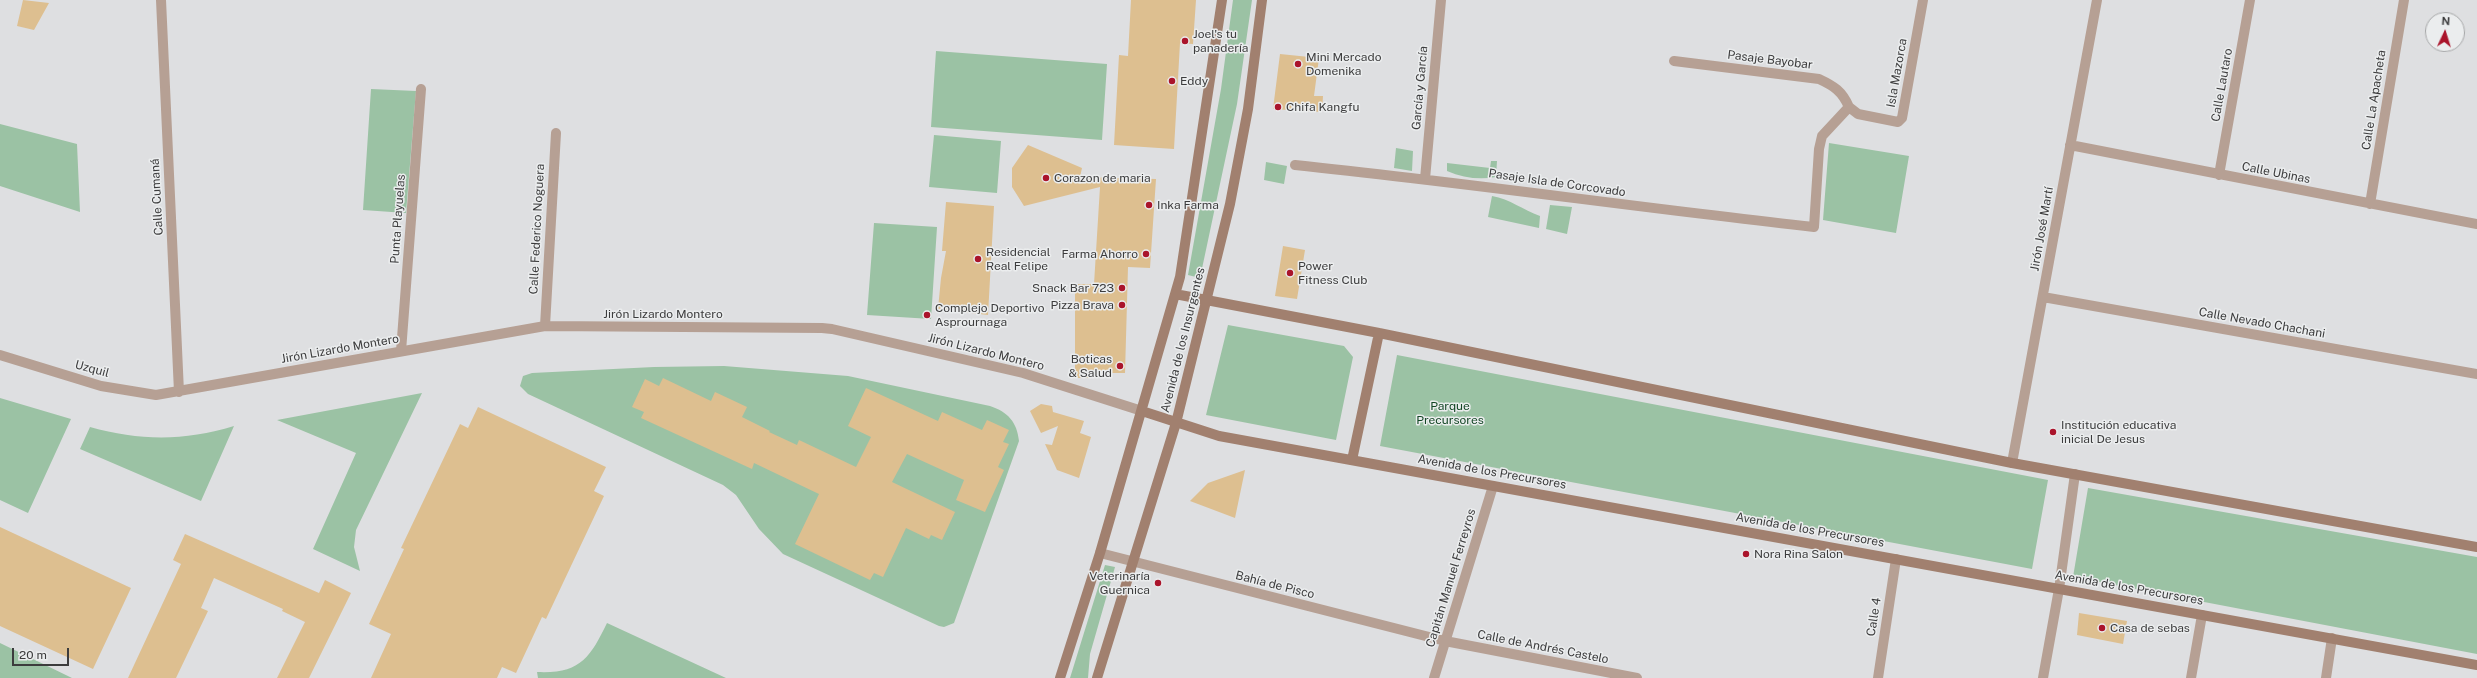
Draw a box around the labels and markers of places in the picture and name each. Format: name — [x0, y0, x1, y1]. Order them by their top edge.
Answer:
place label: Joel's tu panadería — [1193, 27, 1248, 55]
marker: Joel's tu panadería — [1180, 36, 1190, 46]
place label: Mini Mercado Domenika — [1306, 50, 1381, 78]
marker: Mini Mercado Domenika — [1293, 59, 1303, 69]
place label: Eddy — [1180, 74, 1208, 88]
marker: Eddy — [1167, 76, 1177, 86]
place label: Chifa Kangfu — [1286, 100, 1359, 114]
marker: Chifa Kangfu — [1273, 102, 1283, 112]
place label: Corazon de maria — [1054, 171, 1151, 185]
marker: Corazon de maria — [1041, 173, 1051, 183]
place label: Inka Farma — [1157, 198, 1219, 212]
marker: Inka Farma — [1144, 200, 1154, 210]
place label: Residencial Real Felipe — [986, 245, 1050, 273]
place label: Farma Ahorro — [1061, 247, 1138, 261]
marker: Farma Ahorro — [1141, 249, 1151, 259]
marker: Residencial Real Felipe — [973, 254, 983, 264]
place label: Power Fitness Club — [1298, 259, 1367, 287]
marker: Power Fitness Club — [1285, 268, 1295, 278]
place label: Snack Bar 723 — [1032, 281, 1114, 295]
marker: Snack Bar 723 — [1117, 283, 1127, 293]
place label: Pizza Brava — [1051, 298, 1114, 312]
marker: Pizza Brava — [1117, 300, 1127, 310]
place label: Complejo Deportivo Asprournaga — [935, 301, 1044, 329]
marker: Complejo Deportivo Asprournaga — [922, 310, 932, 320]
place label: Boticas & Salud — [1068, 352, 1112, 380]
marker: Boticas & Salud — [1115, 361, 1125, 371]
place label: Institución educativa inicial De Jesus — [2061, 418, 2176, 446]
marker: Institución educativa inicial De Jesus — [2048, 427, 2058, 437]
place label: Nora Rina Salon — [1754, 547, 1843, 561]
marker: Nora Rina Salon — [1741, 549, 1751, 559]
place label: Veterinaría Guernica — [1089, 569, 1150, 597]
marker: Veterinaría Guernica — [1153, 578, 1163, 588]
place label: Casa de sebas — [2110, 621, 2190, 635]
marker: Casa de sebas — [2097, 623, 2107, 633]

